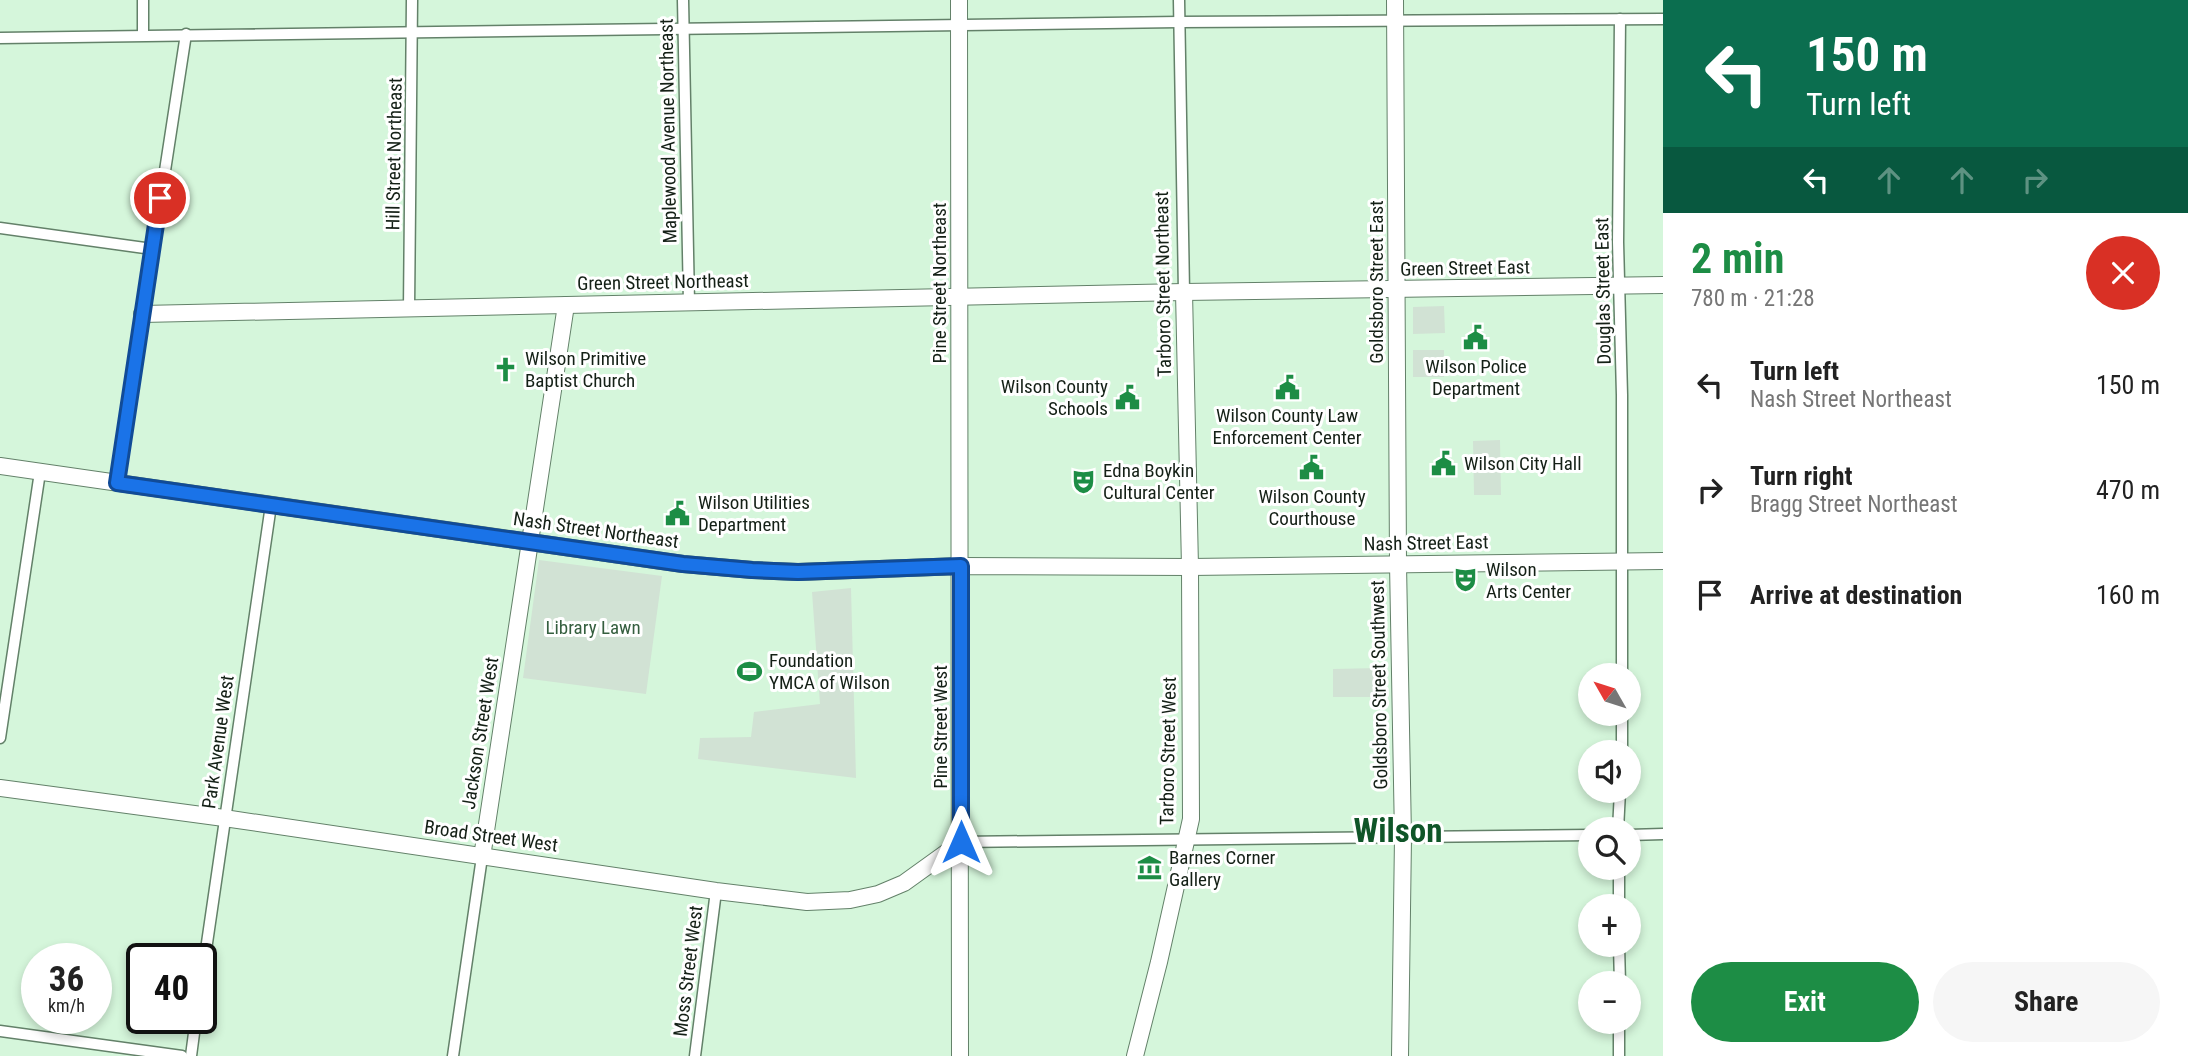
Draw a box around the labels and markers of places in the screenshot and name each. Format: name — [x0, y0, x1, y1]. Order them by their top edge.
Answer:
pin — [130, 168, 190, 228]
public building icon: Wilson Police Department — [1462, 324, 1490, 352]
place label: Wilson Primitive Baptist Church — [525, 347, 646, 392]
church icon: Wilson Primitive Baptist Church — [491, 355, 519, 383]
place label: Wilson Police Department — [1425, 355, 1527, 400]
public building icon: Wilson County Law Enforcement Center — [1273, 373, 1301, 401]
place label: Wilson County Schools — [1001, 375, 1108, 420]
public building icon: Wilson County Schools — [1114, 383, 1142, 411]
place label: Wilson County Law Enforcement Center — [1212, 404, 1362, 449]
public building icon: Wilson City Hall — [1430, 449, 1458, 477]
place label: Wilson City Hall — [1464, 452, 1582, 475]
public building icon: Wilson County Courthouse — [1298, 454, 1326, 482]
place label: Edna Boykin Cultural Center — [1103, 459, 1215, 504]
theatre icon: Edna Boykin Cultural Center — [1069, 467, 1097, 495]
place label: Wilson County Courthouse — [1258, 485, 1366, 530]
place label: Wilson Utilities Department — [698, 491, 810, 536]
public building icon: Wilson Utilities Department — [664, 499, 692, 527]
place label: Wilson Arts Center — [1486, 558, 1571, 603]
theatre icon: Wilson Arts Center — [1452, 566, 1480, 594]
place label: Foundation YMCA of Wilson — [769, 649, 890, 694]
sports icon: Foundation YMCA of Wilson — [735, 657, 763, 685]
place label: Barnes Corner Gallery — [1169, 846, 1276, 891]
museum icon: Barnes Corner Gallery — [1135, 854, 1163, 882]

